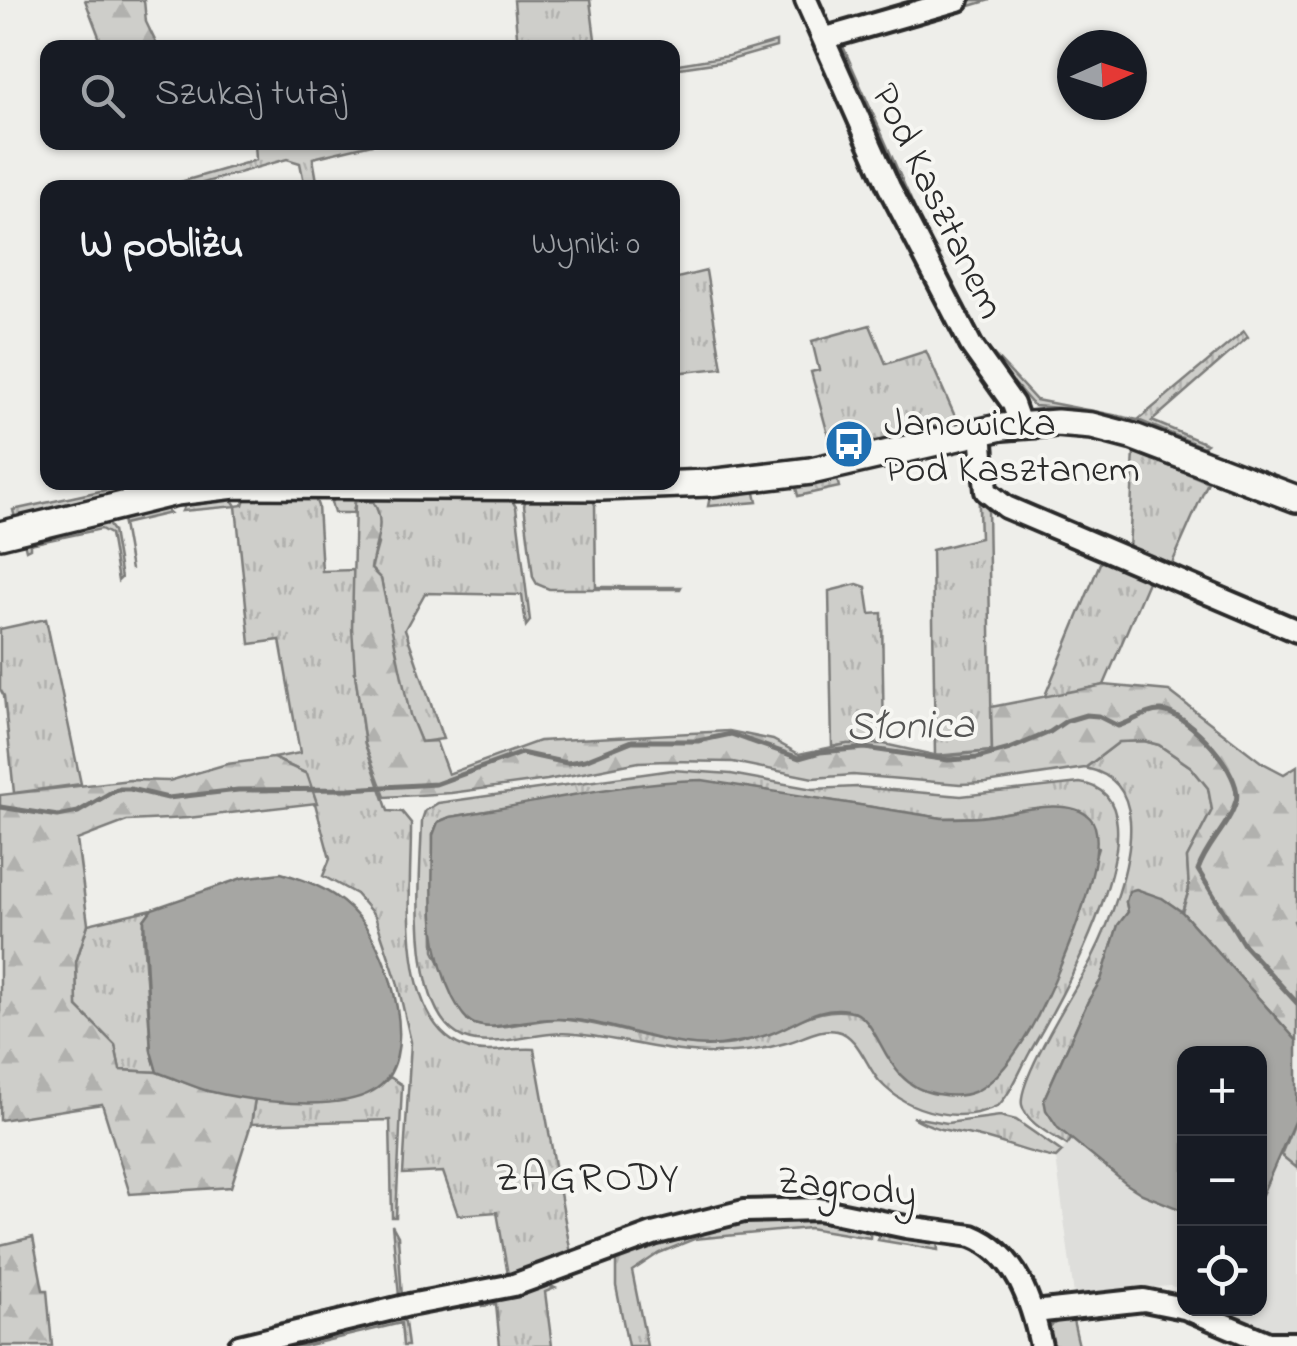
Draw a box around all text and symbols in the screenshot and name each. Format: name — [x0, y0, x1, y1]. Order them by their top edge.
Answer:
north arrow — [1057, 30, 1147, 120]
search box — [40, 40, 680, 150]
text: Szukaj tutaj — [155, 67, 346, 123]
icon: search — [75, 68, 130, 123]
street label: Pod Kasztanem — [853, 74, 1019, 330]
text: W pobliżu — [80, 215, 244, 276]
text: Wyniki: 0 — [532, 222, 640, 269]
place label: Janowicka Pod Kasztanem — [884, 396, 1140, 501]
bus stop icon: Janowicka Pod Kasztanem — [823, 418, 875, 470]
water label: Słonica — [846, 696, 976, 759]
map controls — [1177, 1046, 1267, 1316]
button: + — [1177, 1046, 1267, 1136]
button: − — [1177, 1136, 1267, 1226]
district label: ZAGRODY — [495, 1149, 681, 1210]
street label: Zagrody — [774, 1153, 919, 1226]
button: locate — [1177, 1226, 1267, 1316]

